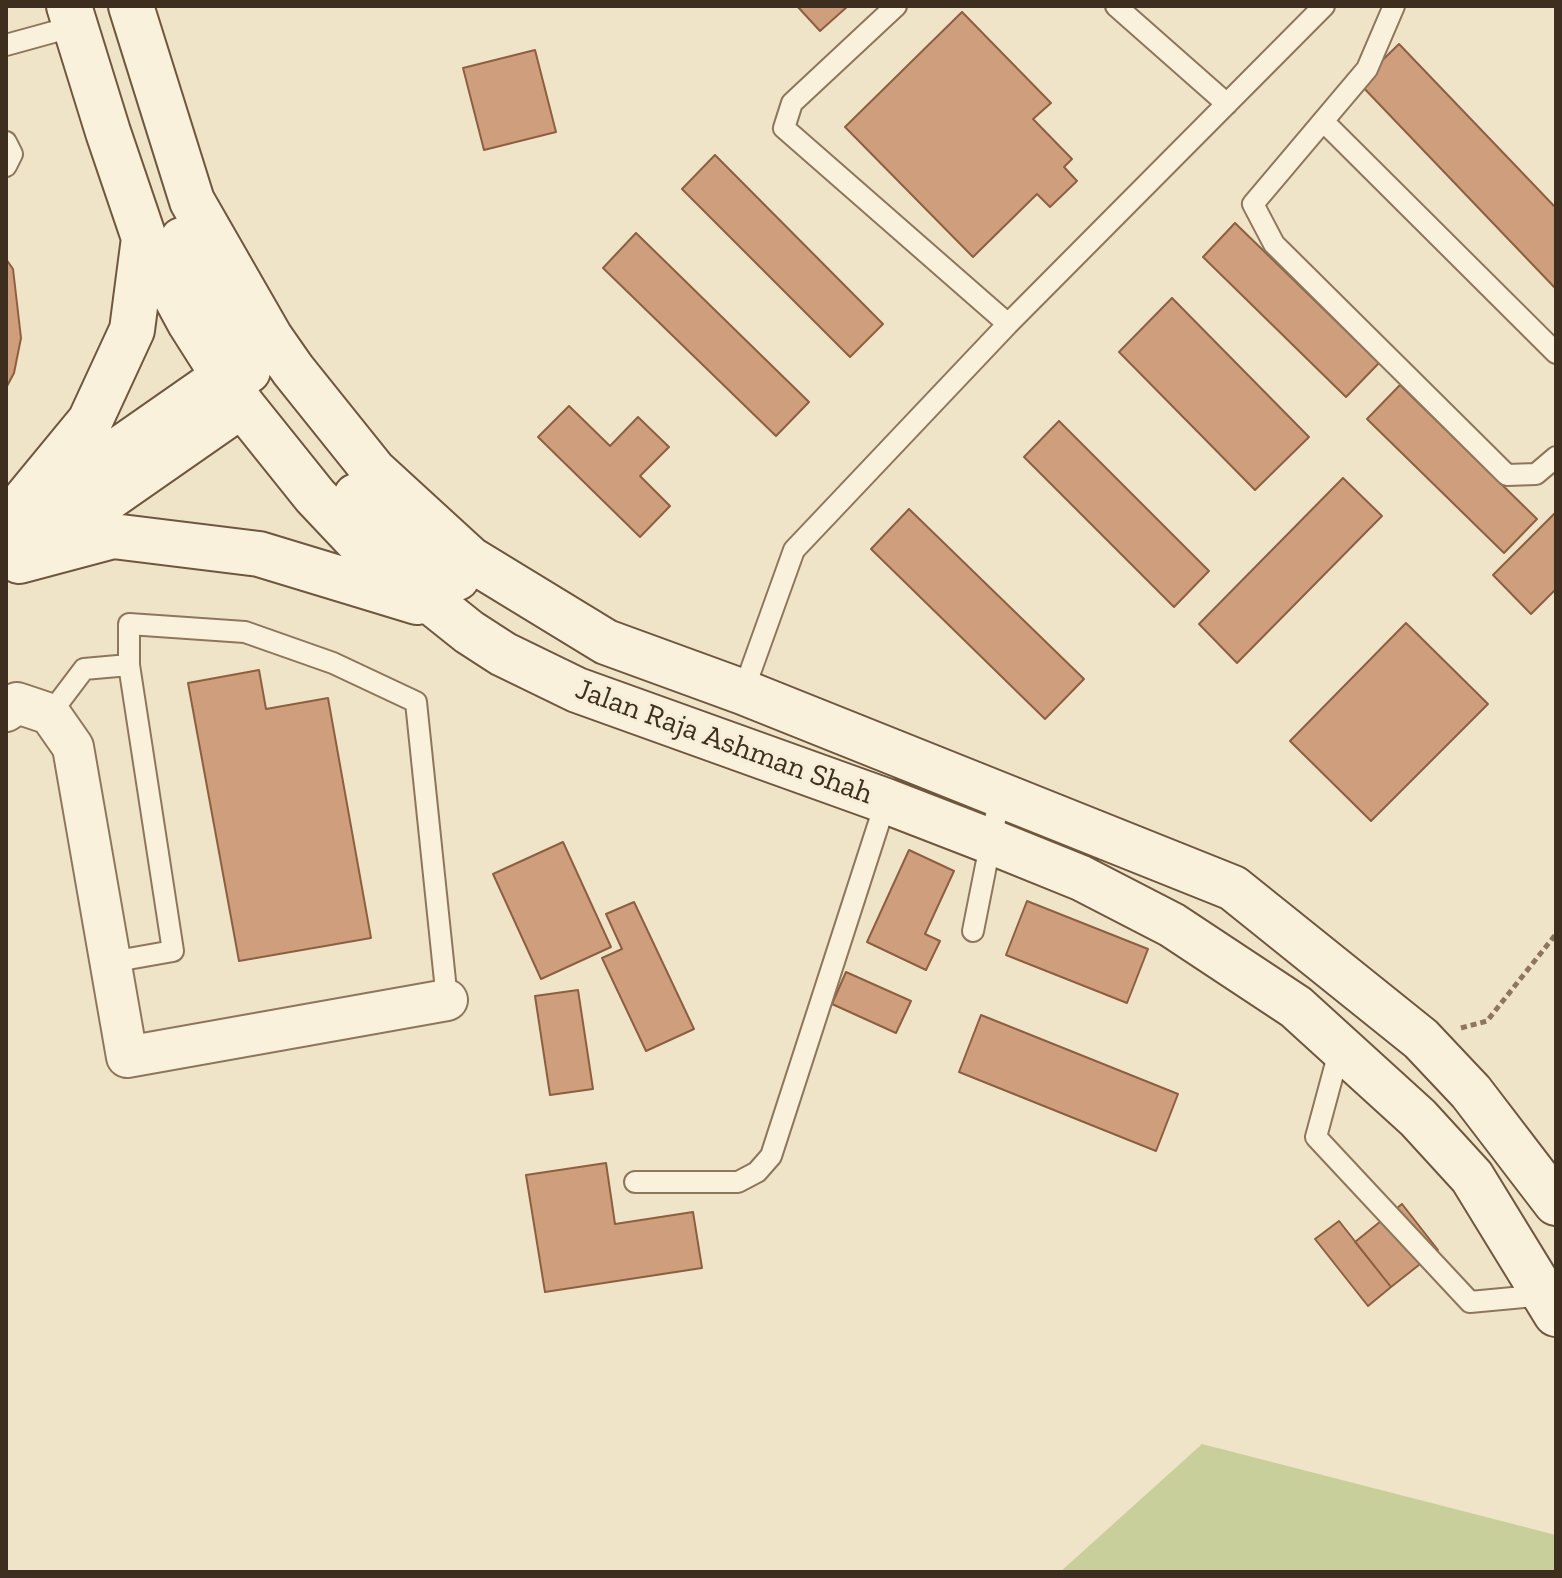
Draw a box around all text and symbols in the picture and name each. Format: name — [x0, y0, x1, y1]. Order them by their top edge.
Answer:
street label: Jalan Raja Ashman Shah — [571, 671, 877, 813]

